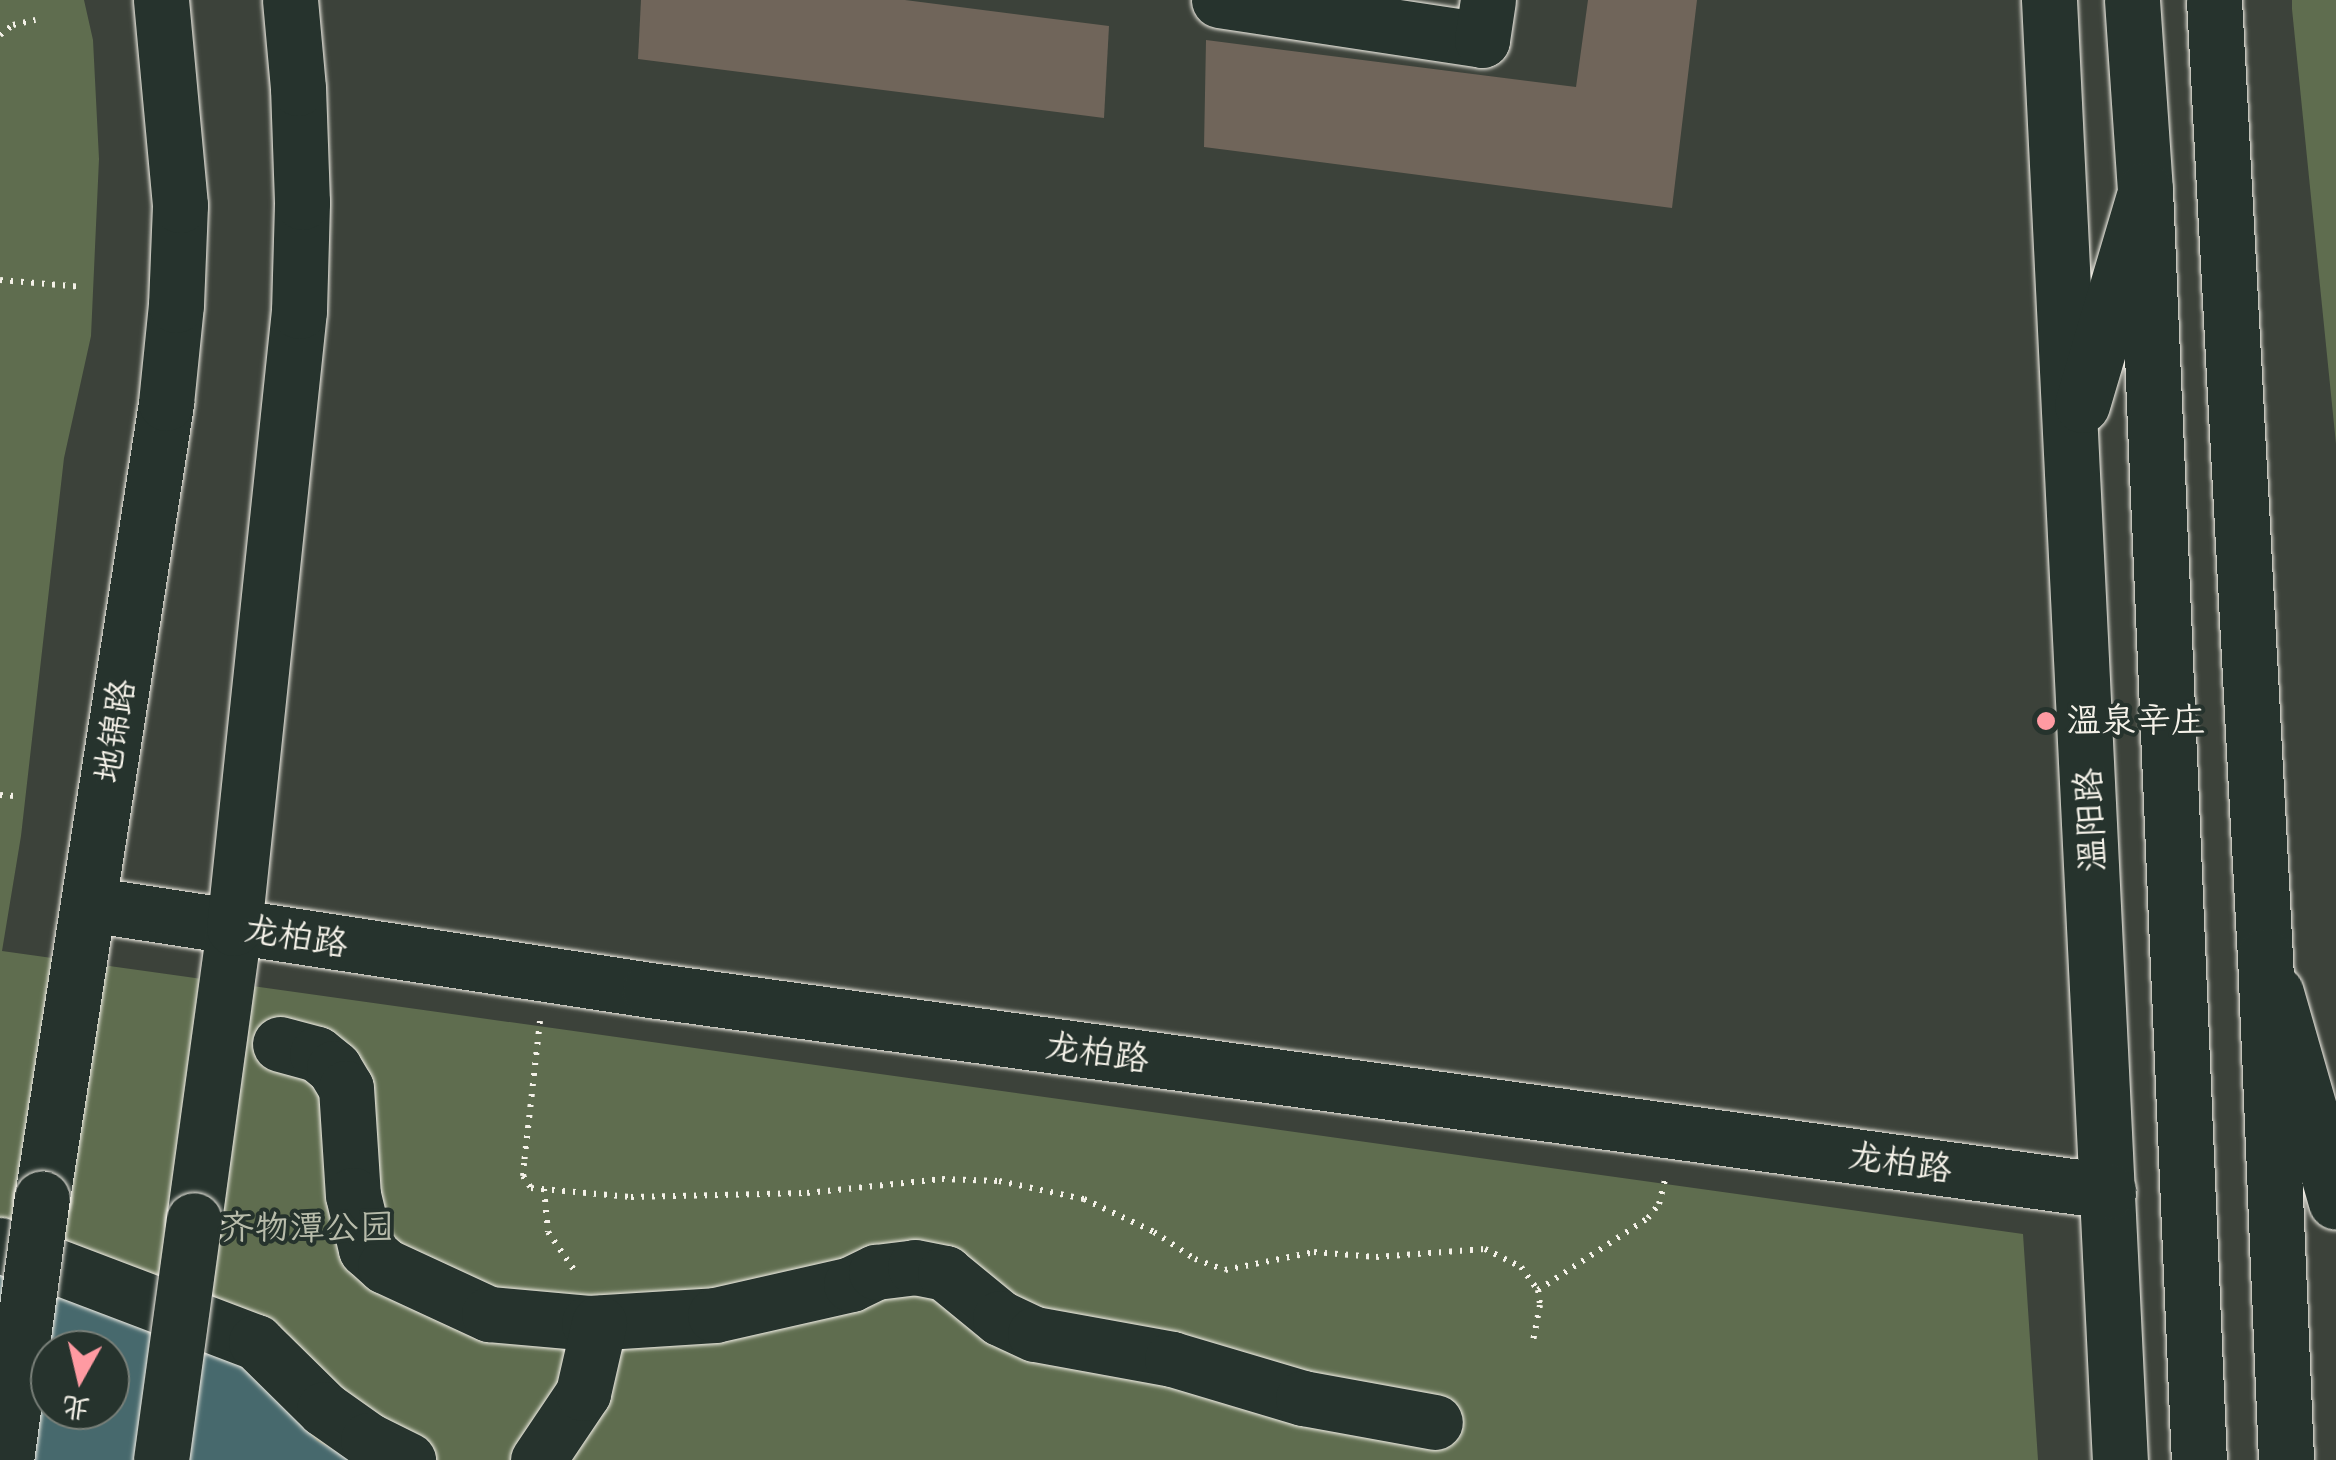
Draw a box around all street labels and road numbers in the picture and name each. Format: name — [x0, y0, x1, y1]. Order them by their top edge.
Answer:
street label: 地锦路 — [86, 676, 144, 786]
street label: 温阳路 — [2067, 766, 2115, 874]
street label: 龙柏路 — [241, 908, 351, 966]
street label: 龙柏路 — [1042, 1025, 1152, 1081]
street label: 龙柏路 — [1845, 1135, 1955, 1191]

